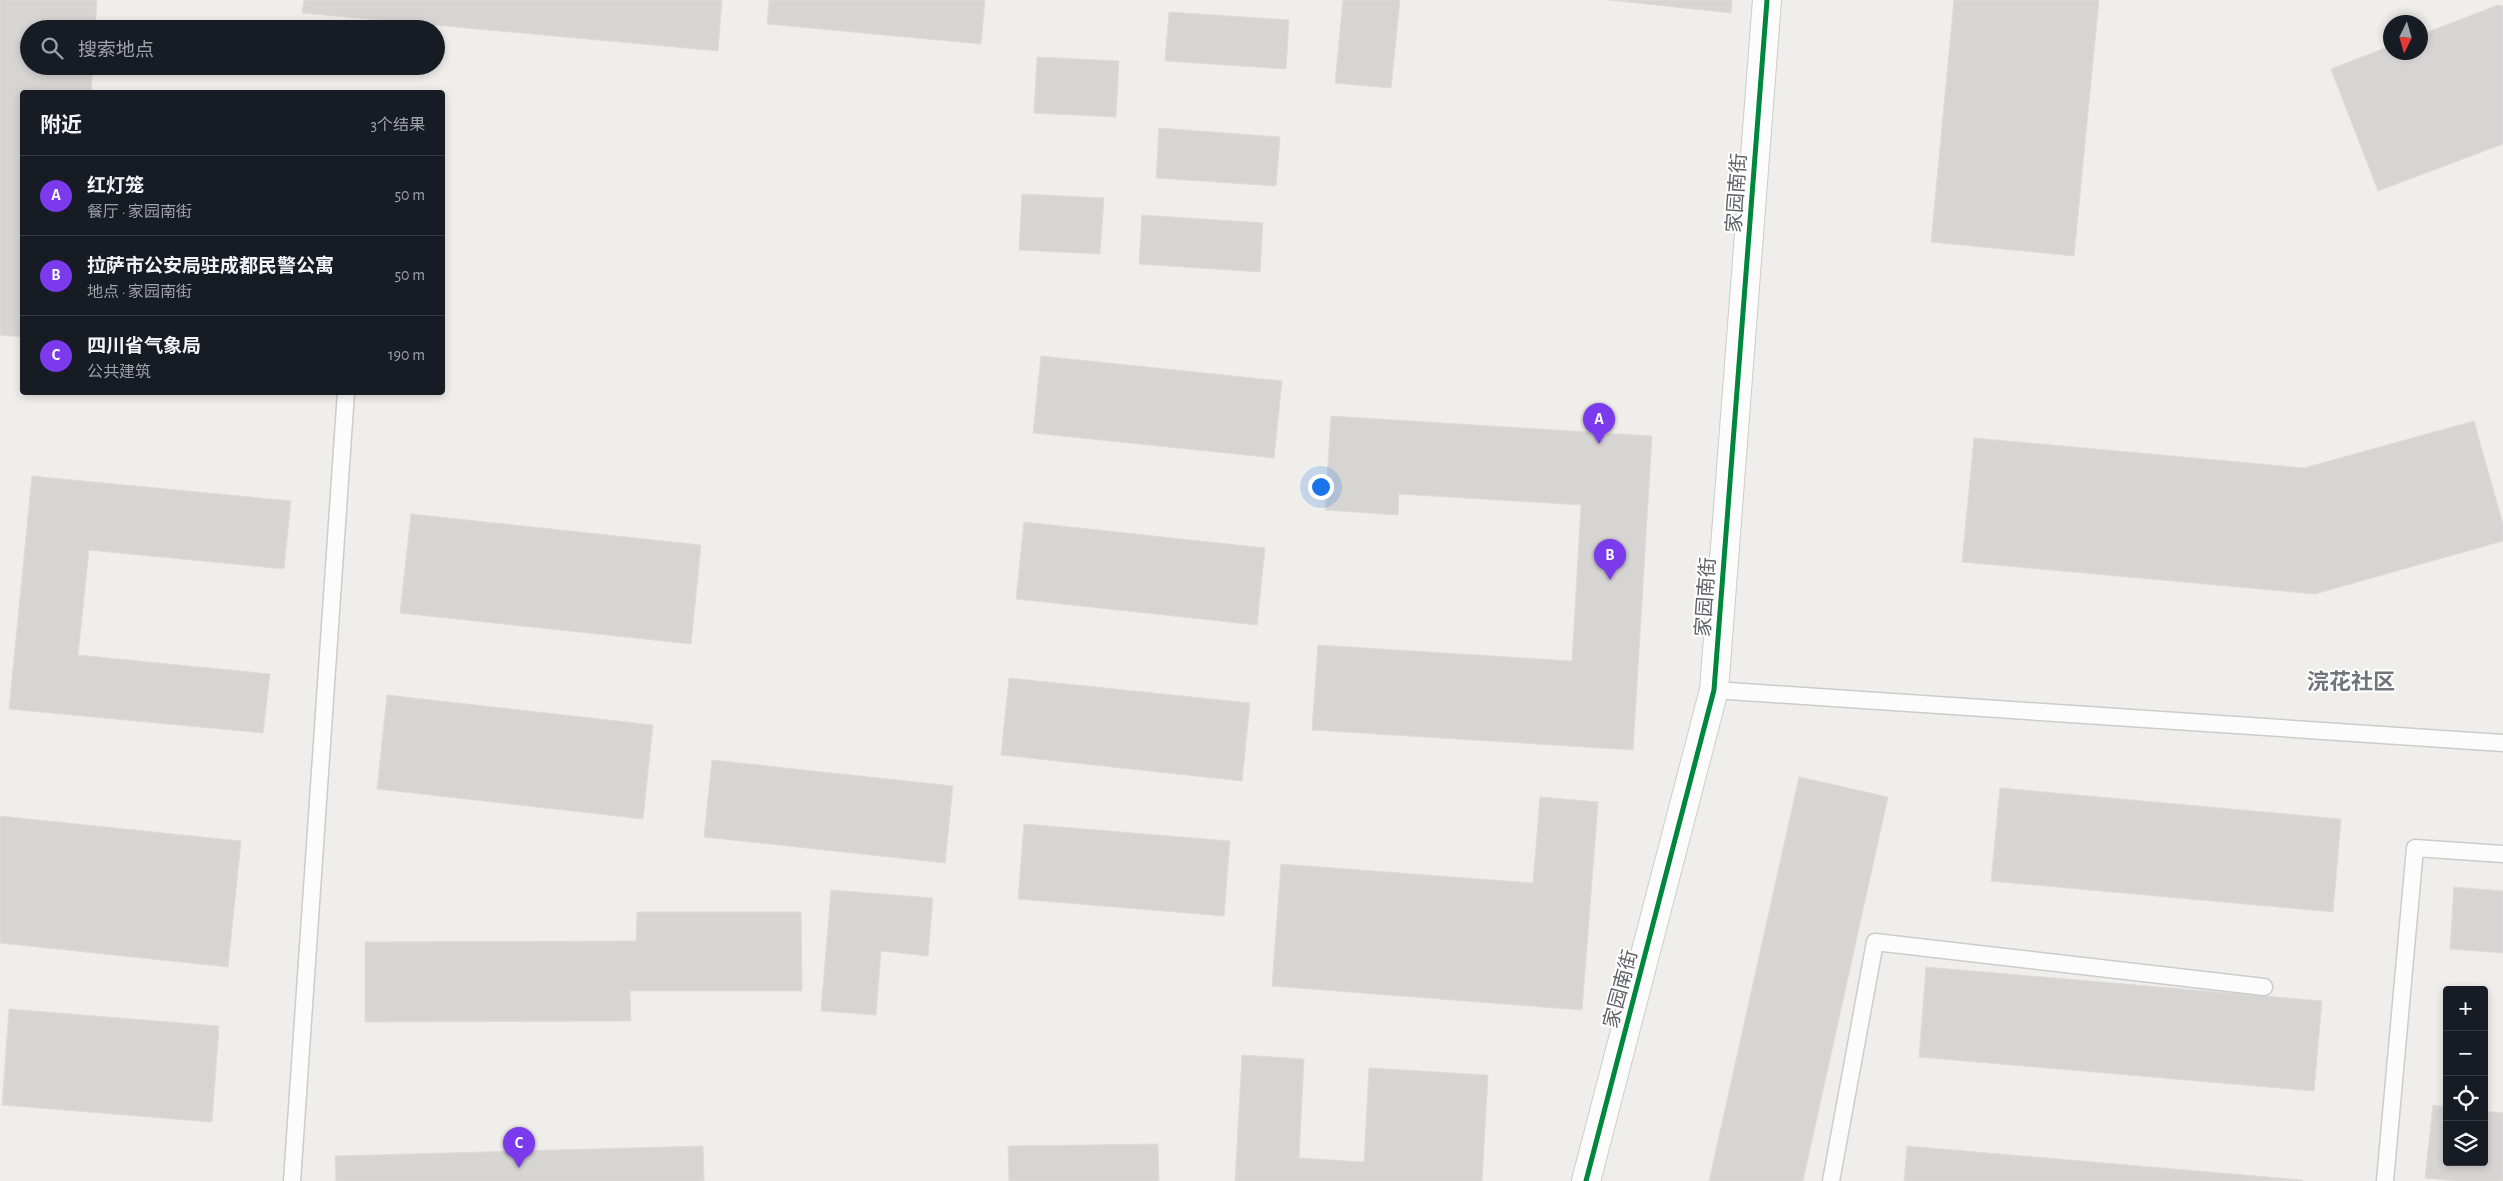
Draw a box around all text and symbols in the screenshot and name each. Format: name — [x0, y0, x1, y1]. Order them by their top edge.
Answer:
north arrow — [2383, 15, 2428, 60]
search box — [20, 20, 445, 75]
icon: search — [38, 34, 66, 62]
text: 搜索地点 — [78, 41, 154, 60]
text: 附近 — [40, 115, 82, 136]
text: 3个结果 — [370, 117, 425, 133]
street label: 家园南街 — [1723, 152, 1750, 234]
text: 红灯笼 — [87, 177, 144, 196]
text: A — [51, 187, 61, 203]
text: 50 m — [394, 187, 425, 203]
text: 餐厅 · 家园南街 — [87, 204, 192, 220]
text: 拉萨市公安局驻成都民警公寓 — [87, 257, 334, 276]
text: B — [51, 267, 61, 283]
text: 50 m — [394, 267, 425, 283]
text: 地点 · 家园南街 — [87, 284, 192, 300]
text: 四川省气象局 — [87, 337, 201, 356]
text: C — [52, 347, 60, 363]
text: 190 m — [388, 347, 425, 363]
text: 公共建筑 — [87, 364, 151, 380]
pin: A — [1583, 403, 1615, 444]
your location — [1308, 474, 1334, 500]
pin: B — [1594, 539, 1626, 580]
street label: 家园南街 — [1692, 556, 1719, 638]
district label: 浣花社区 — [2307, 670, 2395, 693]
street label: 家园南街 — [1600, 948, 1641, 1030]
map controls — [2443, 986, 2488, 1166]
button: + — [2443, 986, 2488, 1031]
button: − — [2443, 1031, 2488, 1076]
button: locate — [2443, 1076, 2488, 1121]
button: layers — [2443, 1121, 2488, 1166]
pin: C — [503, 1127, 535, 1168]

